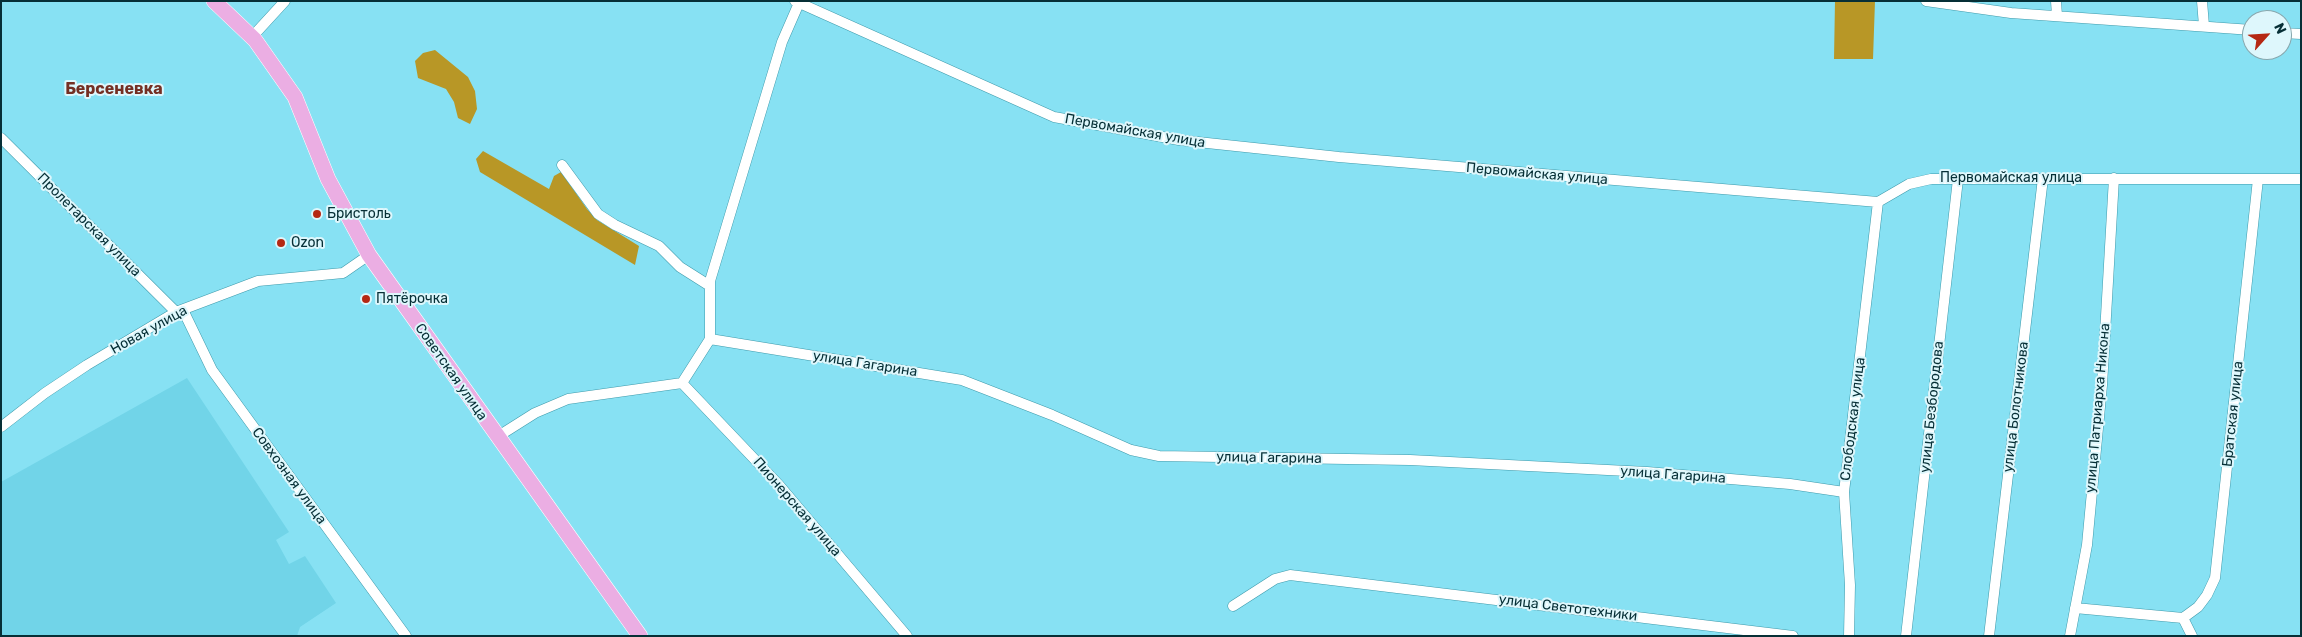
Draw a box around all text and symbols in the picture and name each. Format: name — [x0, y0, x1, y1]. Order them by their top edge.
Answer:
north arrow — [2242, 10, 2292, 60]
text: N — [2270, 20, 2290, 37]
district label: Берсеневка — [65, 79, 163, 99]
street label: Первомайская улица — [1064, 110, 1206, 152]
street label: Первомайская улица — [1465, 159, 1609, 189]
street label: Пролетарская улица — [34, 170, 144, 280]
street label: Первомайская улица — [1940, 170, 2082, 186]
place label: Бристоль — [327, 206, 391, 222]
marker: Бристоль — [311, 208, 323, 220]
place label: Ozon — [291, 235, 324, 251]
marker: Ozon — [275, 237, 287, 249]
place label: Пятёрочка — [376, 291, 448, 307]
marker: Пятёрочка — [360, 293, 372, 305]
street label: Новая улица — [108, 302, 190, 358]
street label: Советская улица — [411, 320, 491, 424]
street label: улица Патриарха Никона — [2082, 322, 2114, 494]
street label: улица Безбородова — [1917, 340, 1947, 474]
street label: улица Болотникова — [2000, 341, 2032, 473]
street label: улица Гагарина — [812, 347, 918, 381]
street label: Слободская улица — [1837, 356, 1869, 482]
street label: Братская улица — [2219, 360, 2247, 468]
street label: Совхозная улица — [248, 424, 330, 528]
street label: улица Гагарина — [1216, 449, 1322, 467]
street label: Пионерская улица — [749, 454, 845, 560]
street label: улица Гагарина — [1620, 463, 1726, 487]
street label: улица Светотехники — [1498, 591, 1638, 625]

